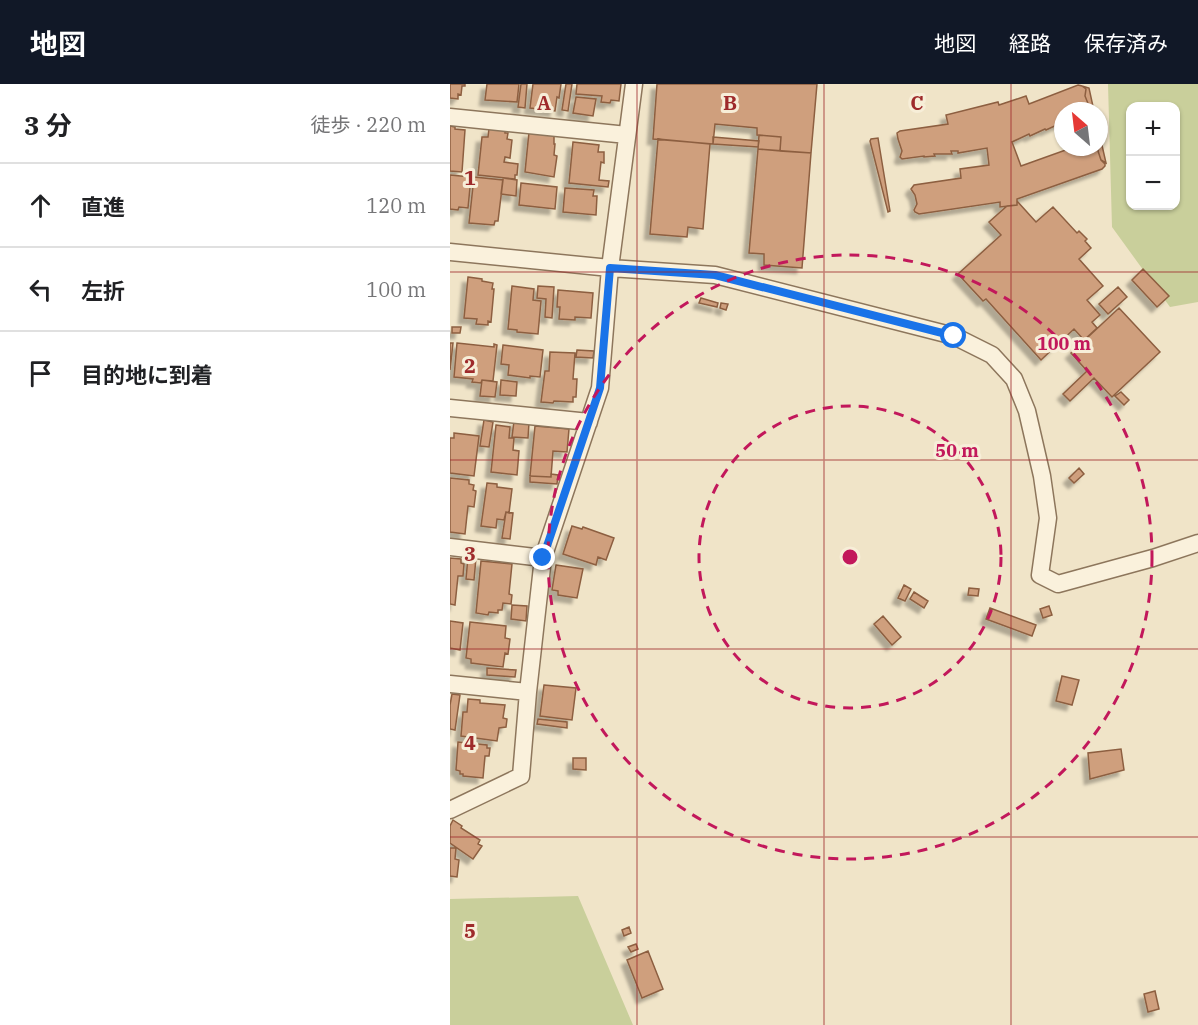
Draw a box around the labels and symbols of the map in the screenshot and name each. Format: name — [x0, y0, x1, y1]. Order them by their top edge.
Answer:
text: A — [537, 89, 551, 116]
text: B — [723, 89, 737, 116]
text: C — [910, 89, 924, 116]
north arrow — [1054, 102, 1108, 156]
text: 1 — [464, 164, 476, 191]
route start — [940, 322, 966, 348]
text: 100 m — [1037, 332, 1092, 355]
text: 2 — [464, 352, 476, 379]
text: 50 m — [935, 439, 979, 462]
text: 3 — [464, 540, 476, 567]
route end — [529, 544, 555, 570]
centre of rings — [840, 547, 860, 567]
text: 4 — [464, 729, 476, 756]
text: 5 — [464, 917, 476, 944]

